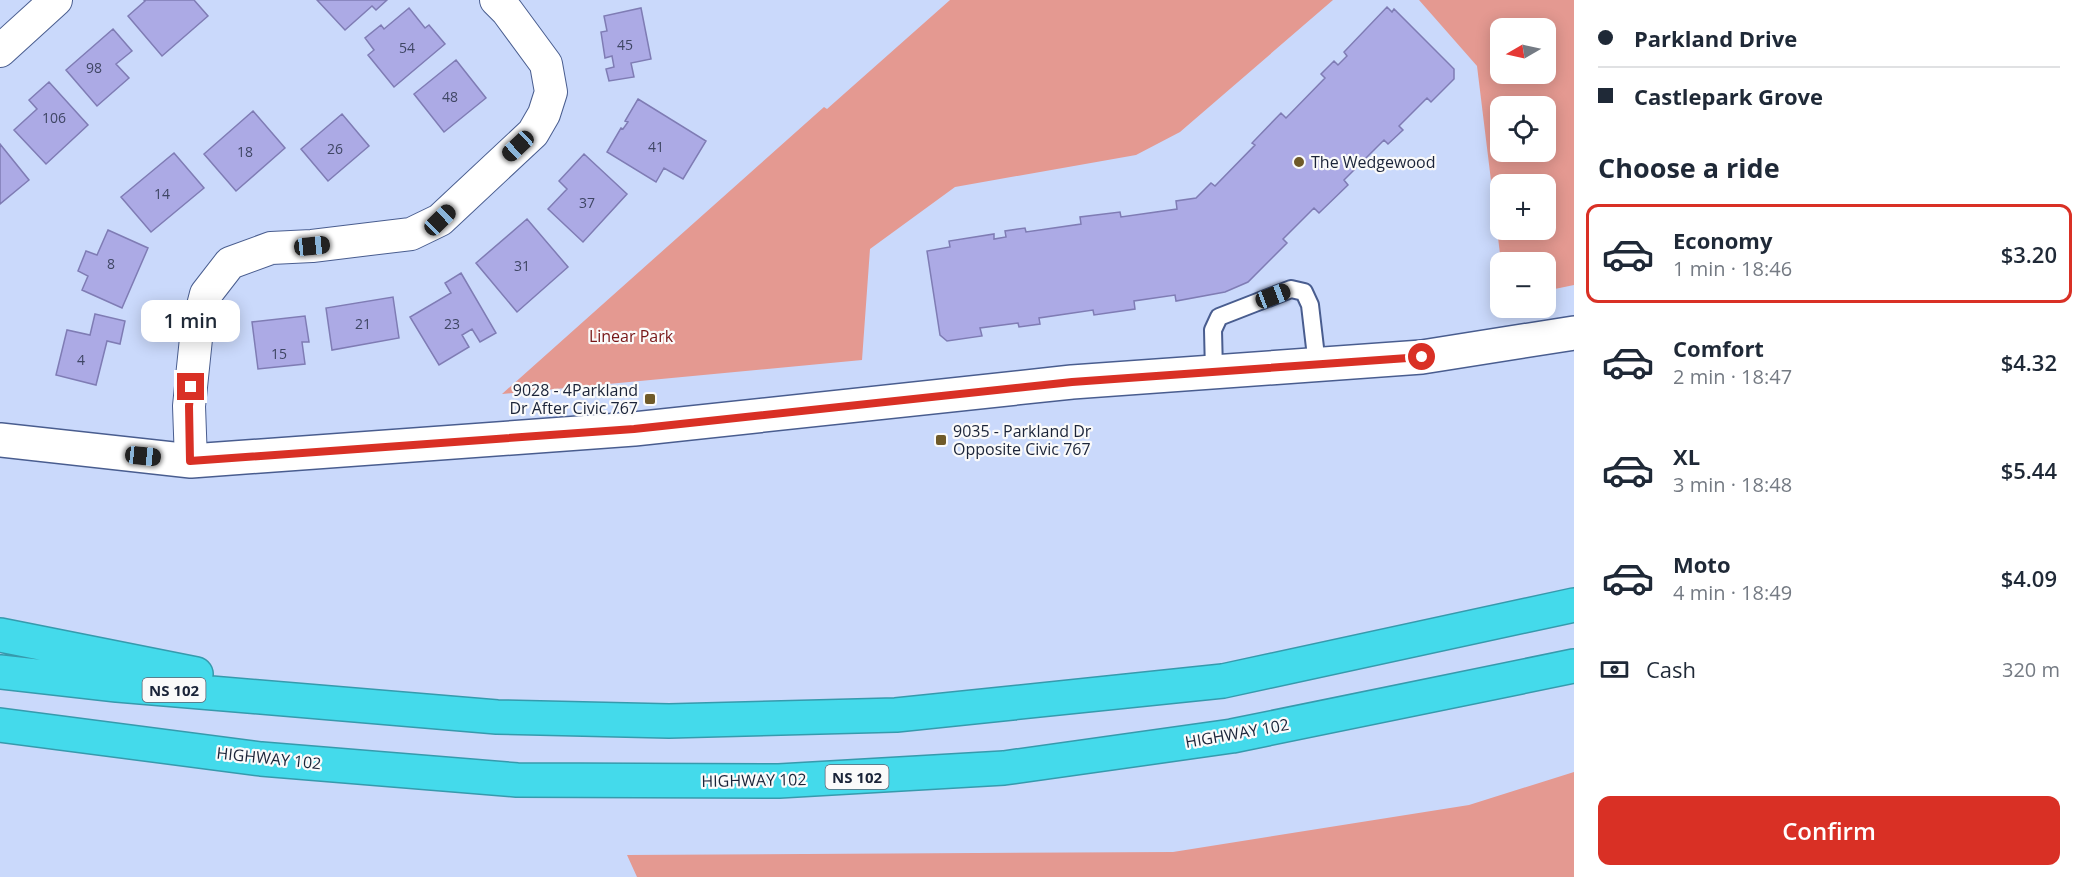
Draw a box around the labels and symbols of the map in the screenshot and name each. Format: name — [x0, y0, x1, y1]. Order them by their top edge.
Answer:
north arrow — [1490, 18, 1556, 84]
house number: 45 — [617, 35, 633, 54]
house number: 54 — [399, 38, 415, 57]
house number: 98 — [86, 58, 102, 77]
house number: 48 — [442, 87, 458, 106]
house number: 106 — [42, 108, 66, 127]
car — [499, 127, 537, 165]
house number: 41 — [648, 137, 664, 156]
house number: 26 — [327, 139, 343, 158]
house number: 18 — [237, 142, 253, 161]
place label: The Wedgewood — [1311, 151, 1435, 173]
marker: The Wedgewood — [1292, 155, 1306, 169]
house number: 14 — [154, 184, 170, 203]
house number: 37 — [579, 193, 595, 212]
car — [421, 201, 459, 239]
car — [293, 235, 331, 257]
house number: 8 — [107, 254, 115, 273]
house number: 31 — [514, 256, 530, 275]
car — [1253, 281, 1293, 311]
callout: 1 min — [142, 300, 240, 342]
house number: 21 — [355, 314, 371, 333]
house number: 23 — [444, 314, 460, 333]
park label: Linear Park — [589, 325, 674, 347]
route start — [1408, 343, 1435, 370]
house number: 15 — [271, 344, 287, 363]
house number: 4 — [77, 350, 85, 369]
route end — [177, 373, 204, 400]
place label: 9028 - 4Parkland Dr After Civic 767 — [509, 379, 638, 419]
marker: 9028 - 4Parkland Dr After Civic 767 — [643, 392, 657, 406]
place label: 9035 - Parkland Dr Opposite Civic 767 — [953, 420, 1092, 460]
marker: 9035 - Parkland Dr Opposite Civic 767 — [934, 433, 948, 447]
car — [124, 445, 162, 467]
road number: NS 102 — [142, 678, 206, 702]
street label: HIGHWAY 102 — [1183, 713, 1291, 753]
street label: HIGHWAY 102 — [216, 742, 322, 774]
road number: NS 102 — [826, 765, 888, 789]
street label: HIGHWAY 102 — [701, 768, 807, 792]

